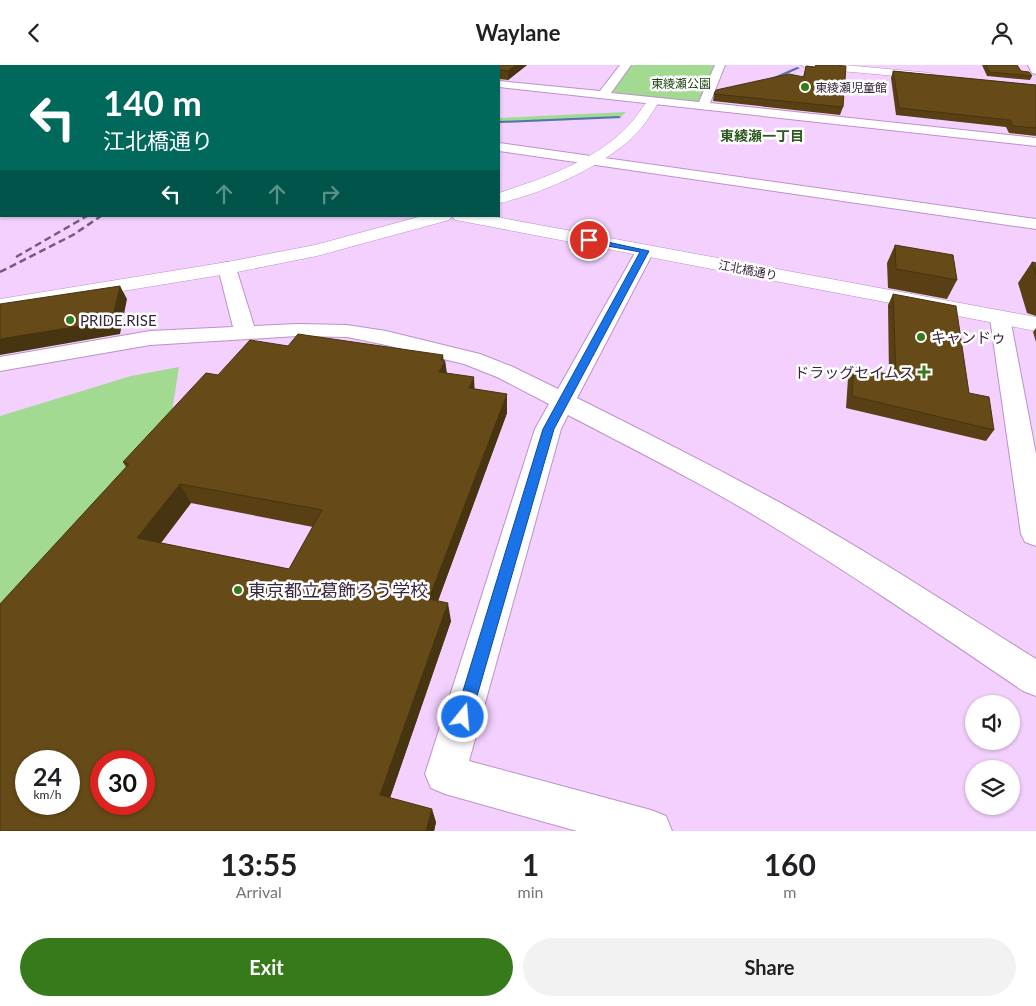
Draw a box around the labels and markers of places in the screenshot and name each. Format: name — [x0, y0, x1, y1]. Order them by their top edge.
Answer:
place label: 東綾瀬児童館 — [815, 80, 887, 95]
marker: 東綾瀬児童館 — [799, 81, 811, 93]
pin — [568, 219, 610, 261]
place label: PRIDE.RISE — [80, 311, 157, 329]
marker: PRIDE.RISE — [64, 314, 76, 326]
place label: キャンドゥ — [931, 328, 1006, 346]
marker: キャンドゥ — [915, 331, 927, 343]
place label: ドラッグセイムス — [794, 363, 914, 381]
marker: ドラッグセイムス — [918, 366, 930, 378]
place label: 東京都立葛飾ろう学校 — [248, 579, 428, 601]
marker: 東京都立葛飾ろう学校 — [232, 584, 244, 596]

